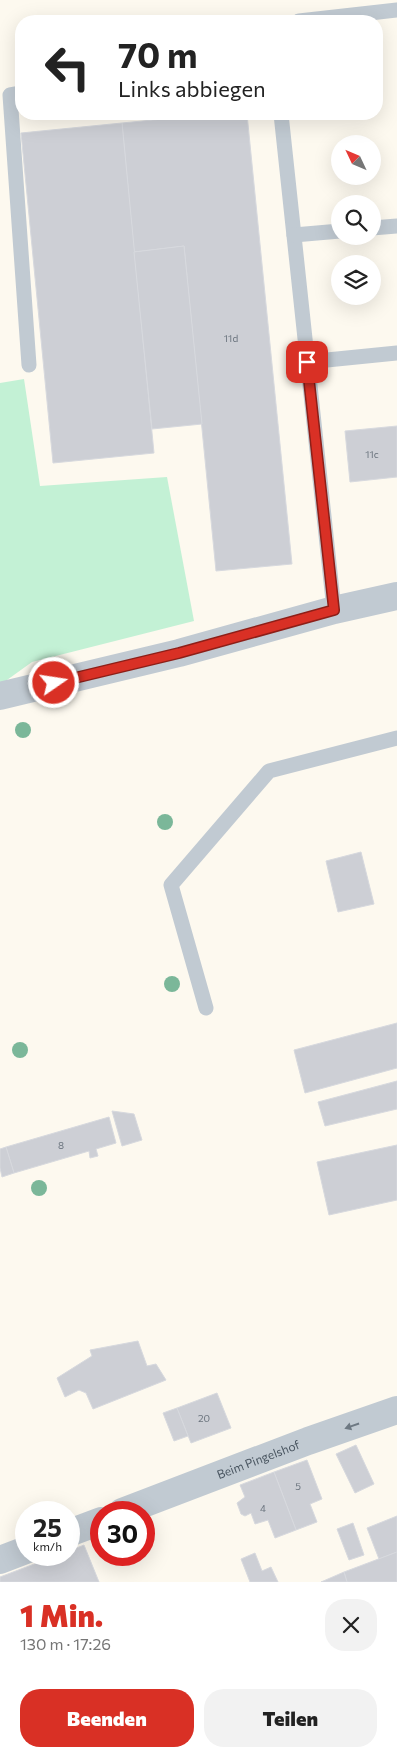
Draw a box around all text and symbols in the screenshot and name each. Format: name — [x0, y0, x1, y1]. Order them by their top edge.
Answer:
text: 70 m — [118, 32, 198, 75]
icon: left — [35, 35, 100, 100]
text: Links abbiegen — [118, 75, 266, 102]
north arrow — [331, 135, 381, 185]
map controls — [331, 135, 381, 305]
button: search — [331, 195, 381, 245]
button: layers — [331, 255, 381, 305]
house number: 11d — [224, 332, 238, 344]
pin — [286, 341, 328, 383]
icon: arrive — [293, 348, 321, 376]
house number: 11c — [365, 448, 379, 460]
position arrow — [27, 656, 79, 708]
house number: 8 — [58, 1139, 64, 1151]
house number: 20 — [198, 1412, 210, 1424]
one-way arrow — [345, 1422, 360, 1430]
street label: Beim Pingelshof — [215, 1437, 302, 1481]
house number: 5 — [295, 1480, 301, 1492]
speed limit sign: 30 — [90, 1501, 155, 1566]
house number: 4 — [260, 1502, 266, 1514]
text: 25 — [33, 1512, 62, 1542]
text: km/h — [33, 1539, 62, 1553]
text: 1 Min. — [20, 1596, 103, 1633]
button: close — [325, 1599, 377, 1651]
text: 130 m · 17:26 — [20, 1634, 111, 1653]
button: Beenden — [20, 1689, 194, 1747]
button: Teilen — [204, 1689, 377, 1747]

